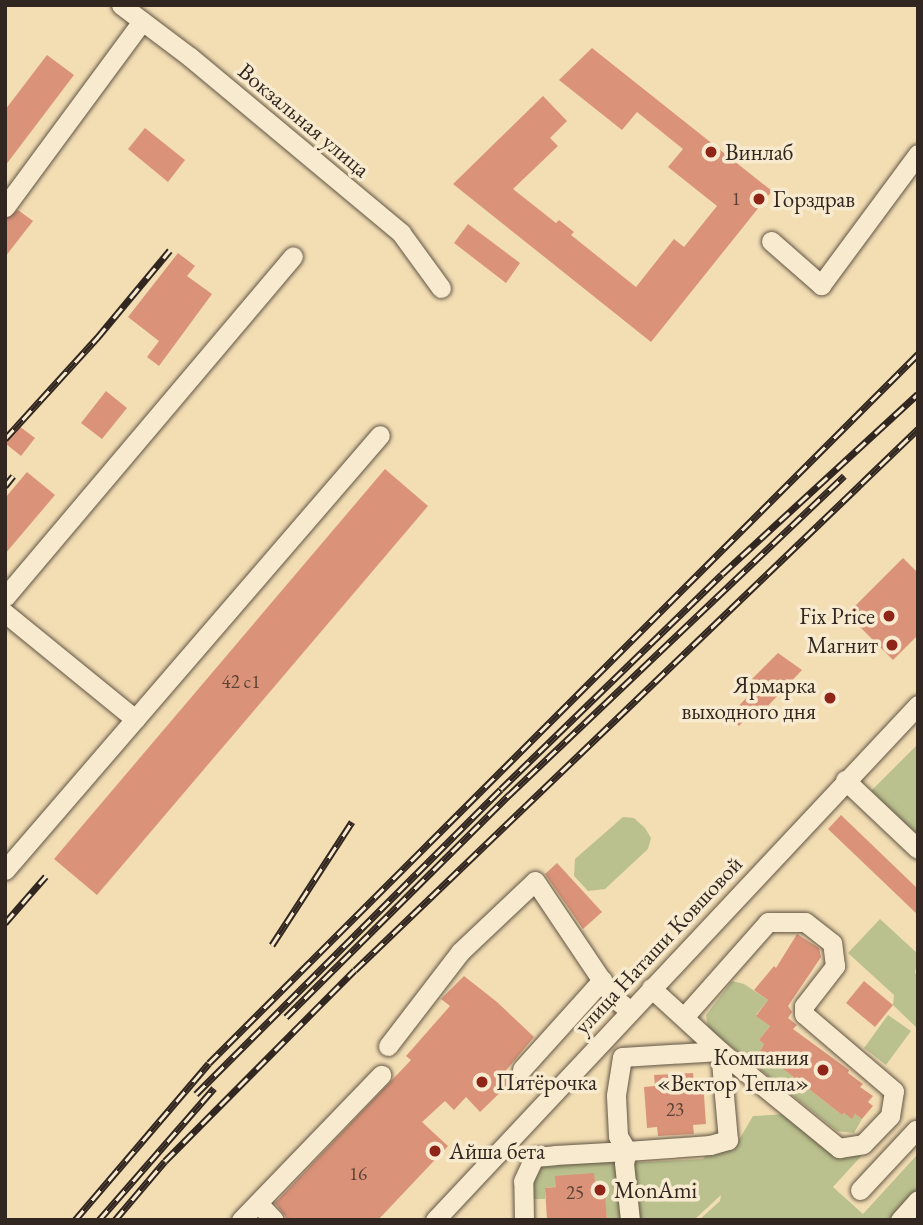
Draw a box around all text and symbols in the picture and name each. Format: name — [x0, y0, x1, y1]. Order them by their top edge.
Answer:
street label: Вокзальная улица — [233, 57, 375, 183]
place label: Винлаб — [725, 138, 793, 166]
marker: Винлаб — [703, 144, 719, 160]
place label: Горздрав — [773, 185, 855, 213]
house number: 1 — [731, 188, 741, 210]
marker: Горздрав — [751, 191, 767, 207]
place label: Fix Price — [799, 602, 875, 630]
marker: Fix Price — [881, 608, 897, 624]
place label: Магнит — [807, 631, 878, 659]
marker: Магнит — [884, 637, 900, 653]
house number: 42 с1 — [222, 671, 260, 693]
place label: Ярмарка выходного дня — [681, 671, 816, 725]
marker: Ярмарка выходного дня — [822, 690, 838, 706]
street label: улица Наташи Ковшовой — [568, 850, 748, 1040]
place label: Компания «Вектор Тепла» — [657, 1043, 809, 1097]
marker: Компания «Вектор Тепла» — [815, 1062, 831, 1078]
place label: Пятёрочка — [496, 1068, 597, 1096]
marker: Пятёрочка — [474, 1074, 490, 1090]
house number: 23 — [666, 1099, 684, 1121]
place label: Айша бета — [449, 1137, 545, 1165]
marker: Айша бета — [427, 1143, 443, 1159]
house number: 16 — [349, 1163, 367, 1185]
place label: MonAmi — [614, 1176, 697, 1204]
house number: 25 — [566, 1182, 584, 1204]
marker: MonAmi — [592, 1182, 608, 1198]

